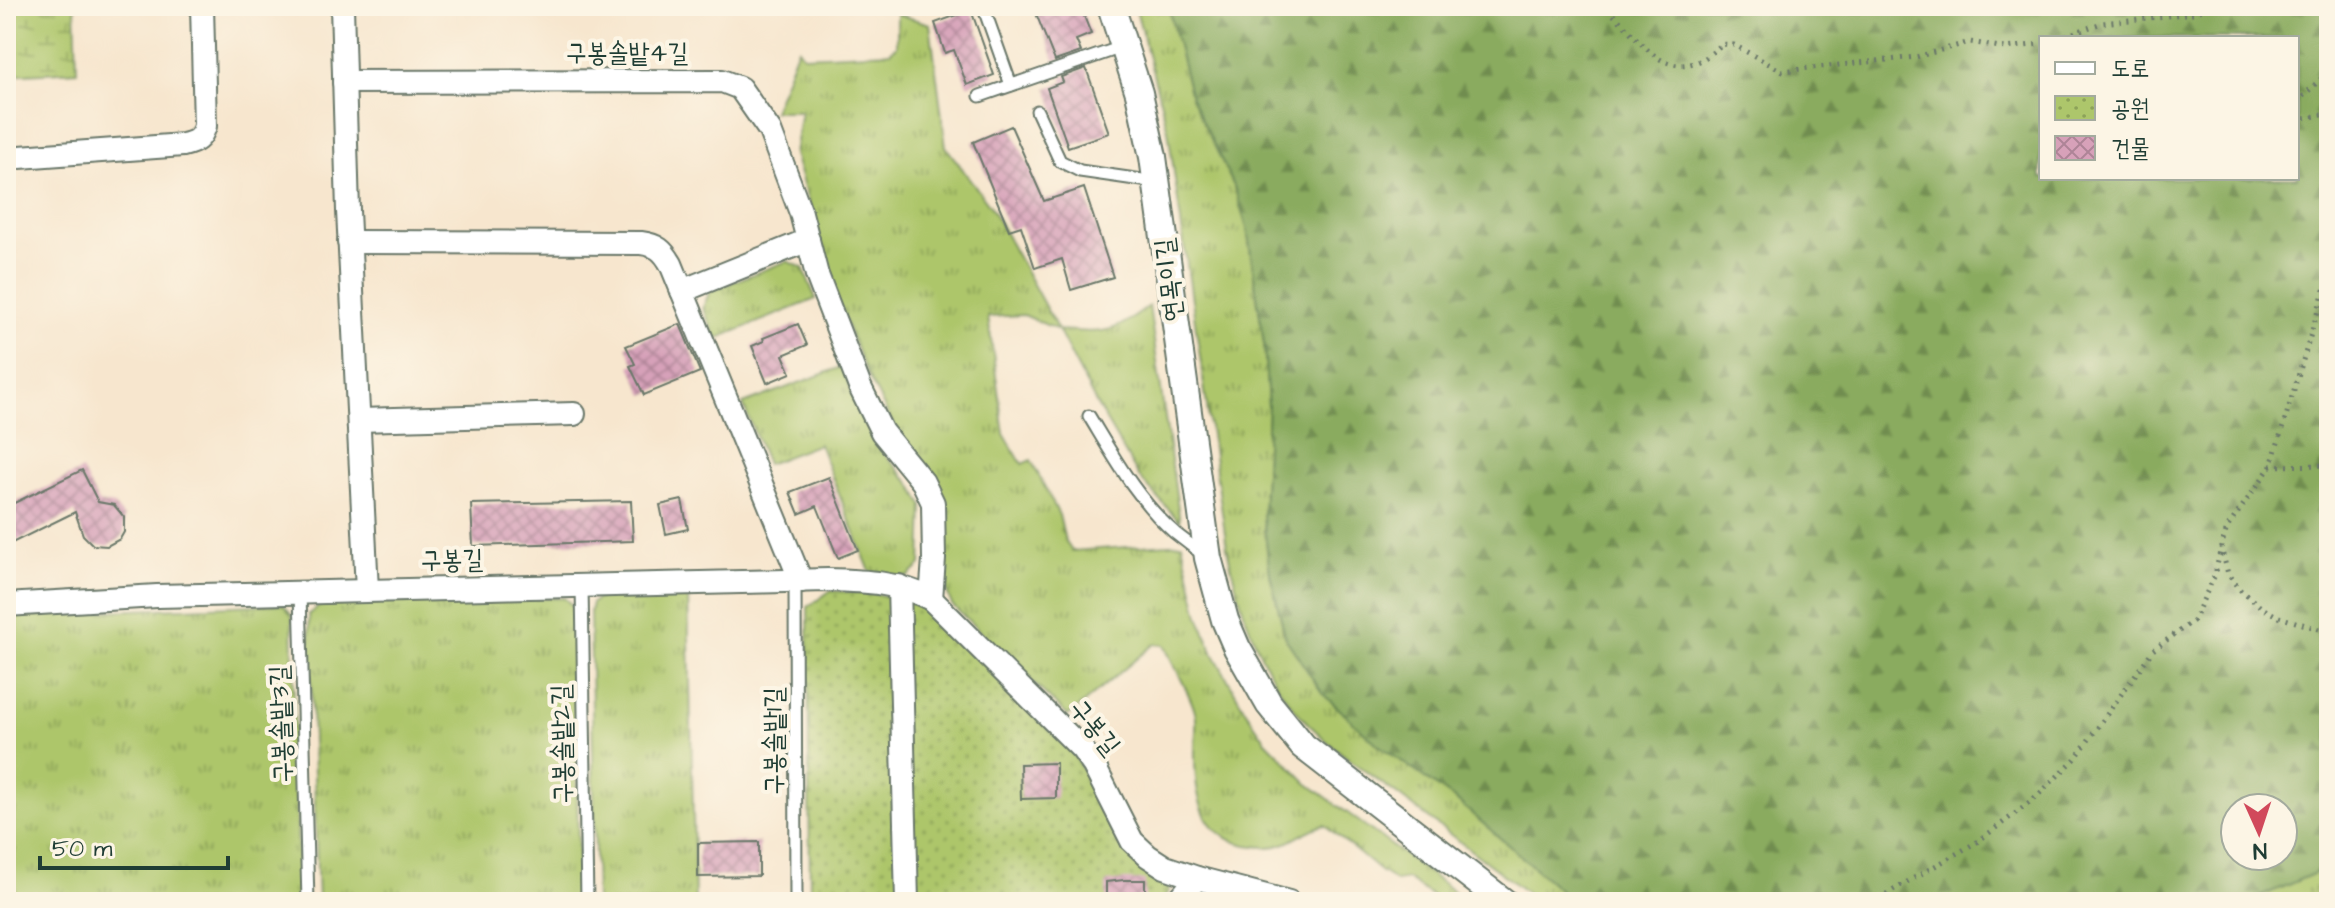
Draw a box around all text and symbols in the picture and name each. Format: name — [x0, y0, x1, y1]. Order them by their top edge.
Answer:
street label: 구봉솔밭4길 — [566, 35, 688, 71]
legend — [2039, 36, 2299, 180]
text: 도로 — [2111, 52, 2150, 86]
text: 공원 — [2111, 92, 2150, 126]
text: 건물 — [2111, 132, 2150, 166]
street label: 연목이길 — [1146, 236, 1192, 324]
street label: 구봉길 — [420, 541, 484, 579]
street label: 구봉솔밭3길 — [261, 664, 301, 784]
street label: 구봉솔밭2길 — [543, 684, 581, 804]
street label: 구봉솔밭1길 — [756, 687, 792, 795]
street label: 구봉길 — [1061, 691, 1129, 763]
north arrow — [2219, 792, 2299, 872]
scale bar — [40, 820, 228, 870]
text: 50 m — [52, 832, 113, 866]
text: N — [2252, 835, 2268, 866]

